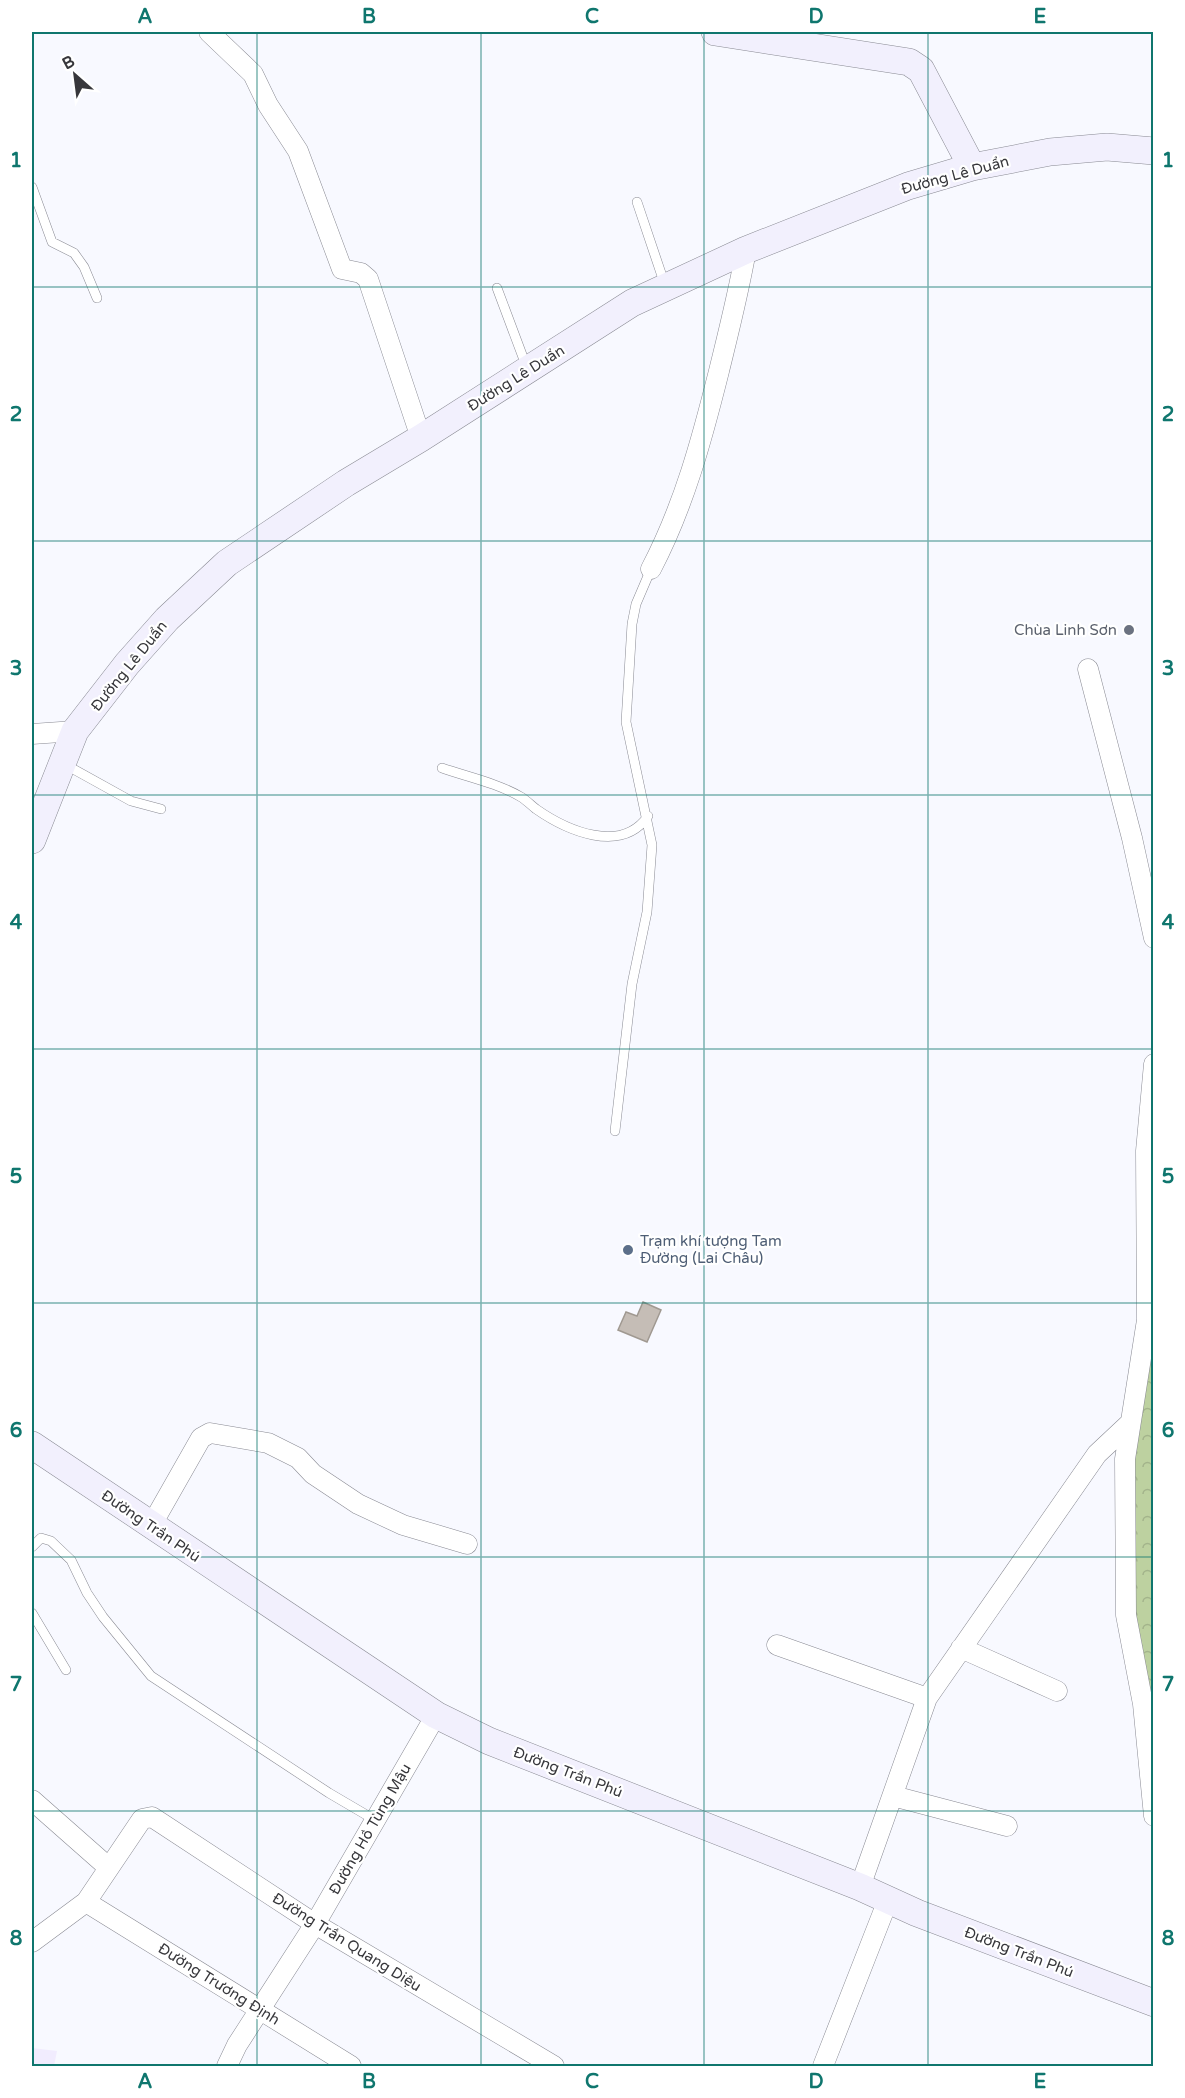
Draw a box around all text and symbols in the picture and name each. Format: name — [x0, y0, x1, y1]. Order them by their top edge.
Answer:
text: A — [138, 5, 153, 29]
text: B — [362, 5, 376, 29]
text: C — [585, 5, 599, 29]
text: D — [808, 5, 824, 29]
text: E — [1034, 5, 1047, 29]
north arrow — [45, 45, 105, 105]
text: B — [59, 51, 78, 74]
text: 1 — [10, 149, 22, 173]
text: 1 — [1162, 149, 1174, 173]
street label: Đường Lê Duẩn — [899, 152, 1011, 198]
street label: Đường Lê Duẩn — [464, 341, 568, 415]
text: 2 — [10, 403, 22, 427]
text: 2 — [1162, 403, 1174, 427]
street label: Đường Lê Duẩn — [87, 617, 171, 715]
place label: Chùa Linh Sơn — [1014, 621, 1117, 639]
marker: Chùa Linh Sơn — [1122, 623, 1136, 637]
text: 3 — [10, 657, 22, 681]
text: 3 — [1162, 657, 1174, 681]
text: 4 — [10, 911, 23, 935]
text: 4 — [1162, 911, 1175, 935]
text: 5 — [10, 1165, 22, 1189]
text: 5 — [1162, 1165, 1174, 1189]
place label: Trạm khí tượng Tam Đường (Lai Châu) — [640, 1232, 782, 1267]
marker: Trạm khí tượng Tam Đường (Lai Châu) — [621, 1243, 635, 1257]
text: 6 — [10, 1419, 22, 1443]
text: 6 — [1162, 1419, 1174, 1443]
street label: Đường Trần Phú — [98, 1486, 204, 1566]
text: 7 — [10, 1673, 22, 1697]
text: 7 — [1162, 1673, 1174, 1697]
street label: Đường Trần Phú — [511, 1743, 625, 1801]
street label: Đường Hồ Tùng Mậu — [325, 1760, 415, 1898]
street label: Đường Trần Quang Diệu — [269, 1889, 425, 1995]
street label: Đường Trần Phú — [962, 1923, 1076, 1981]
text: 8 — [10, 1927, 22, 1951]
text: 8 — [1162, 1927, 1174, 1951]
street label: Đường Trương Định — [155, 1939, 283, 2029]
text: A — [138, 2070, 153, 2094]
text: B — [362, 2070, 376, 2094]
text: C — [585, 2070, 599, 2094]
text: D — [808, 2070, 824, 2094]
text: E — [1034, 2070, 1047, 2094]

